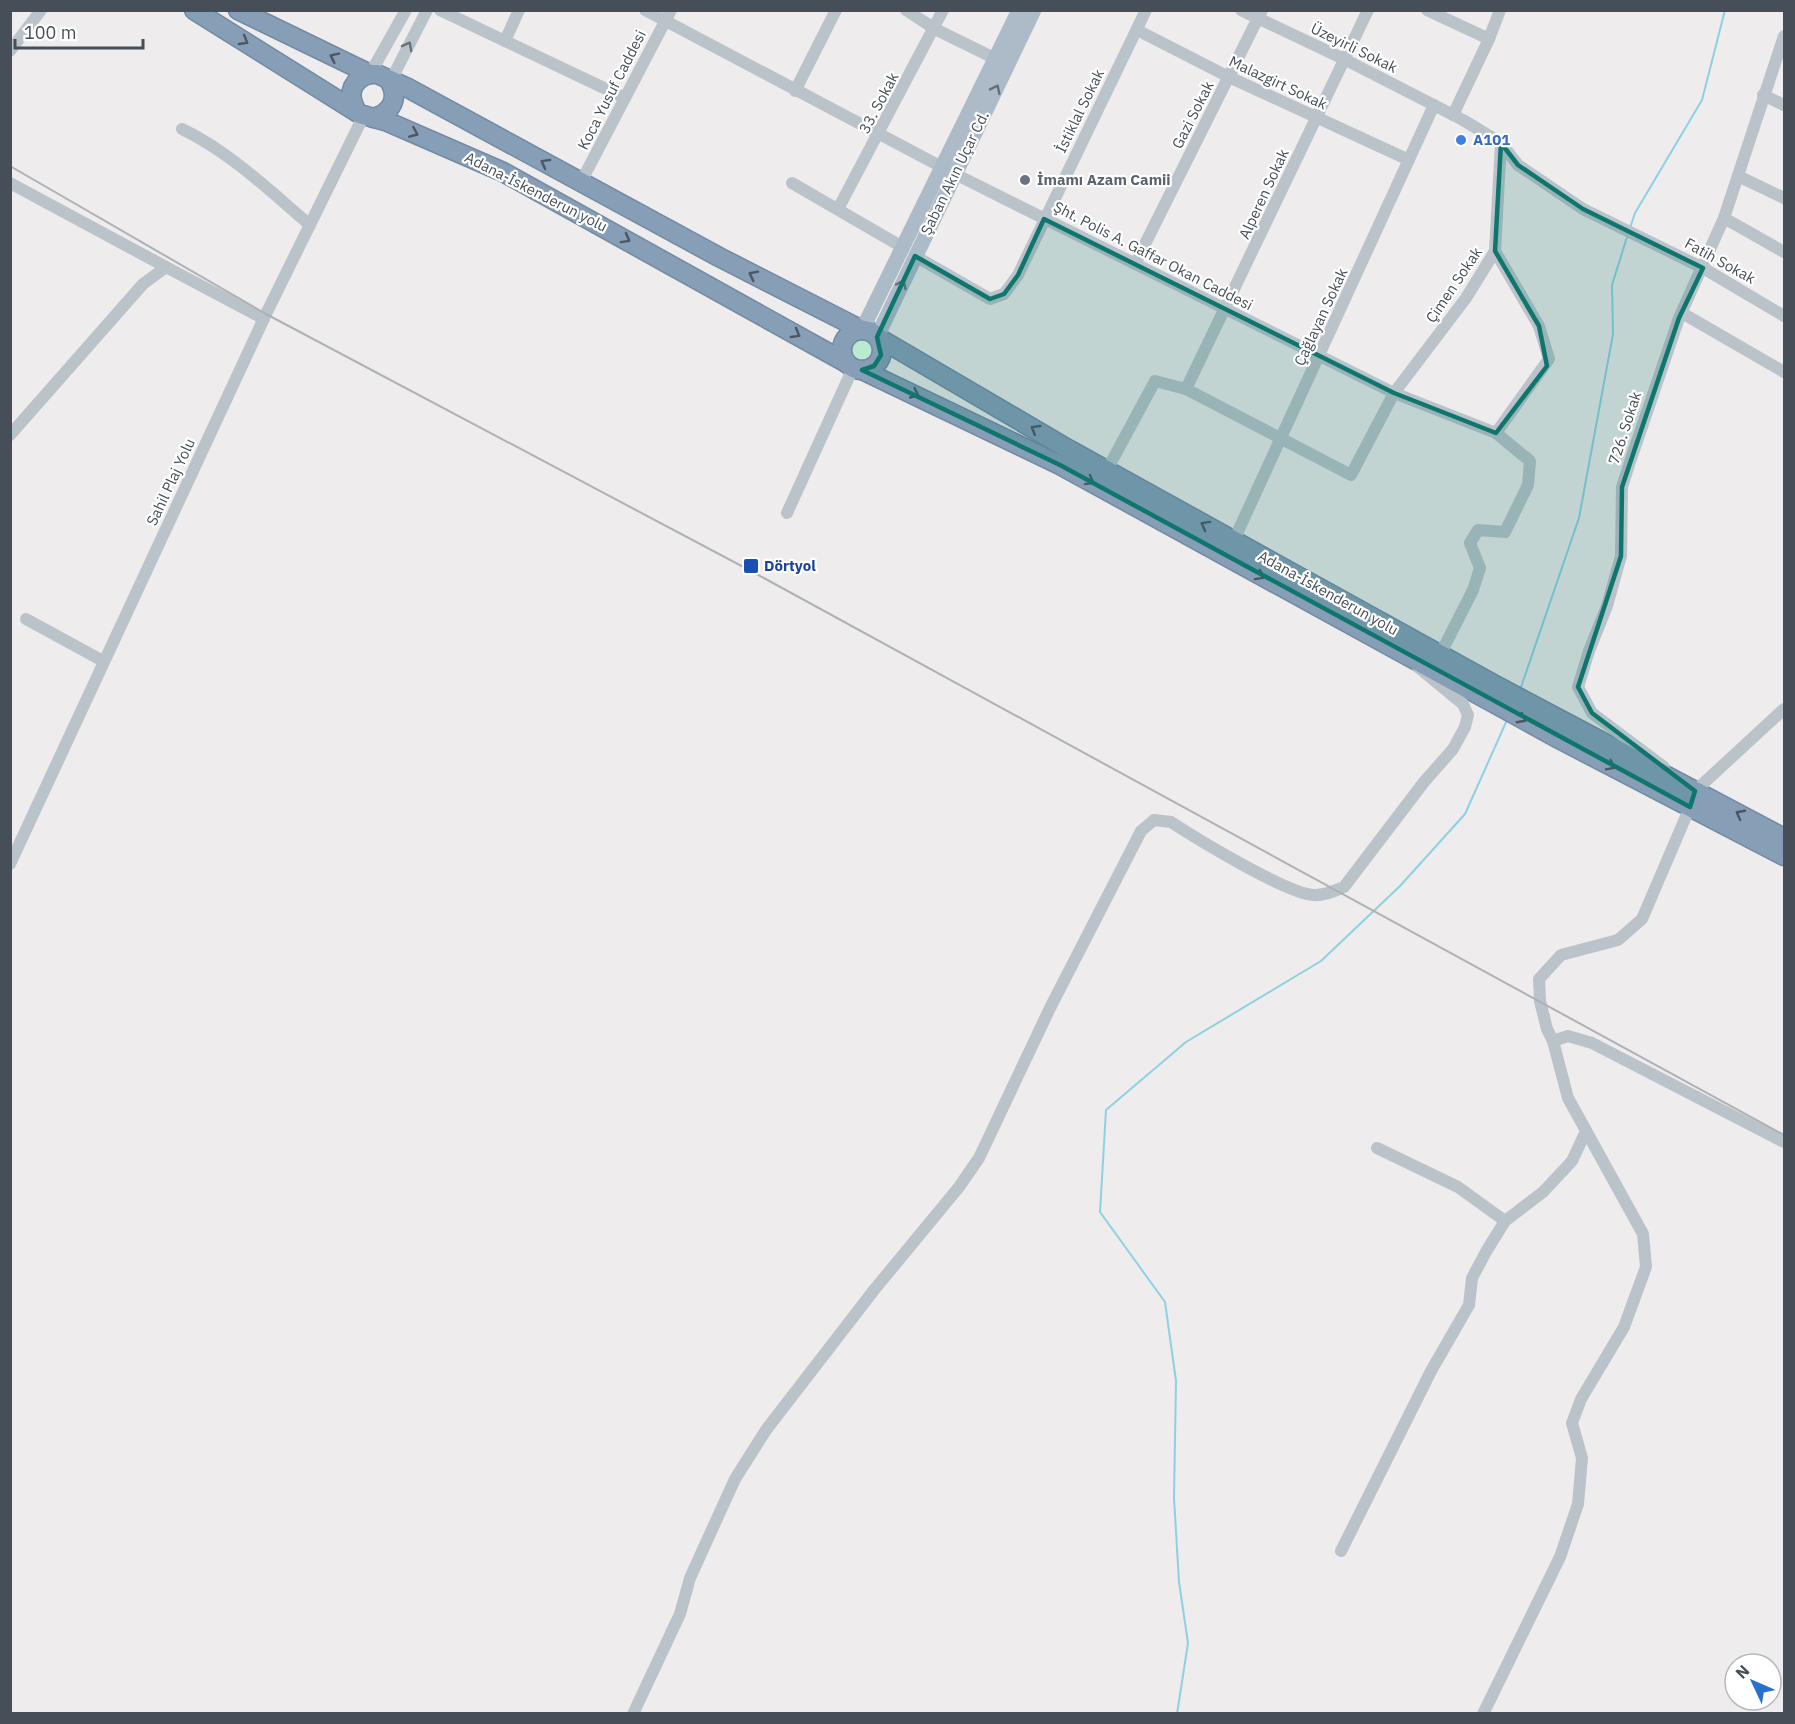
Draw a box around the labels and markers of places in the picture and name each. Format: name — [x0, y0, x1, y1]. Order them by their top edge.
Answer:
place label: A101 — [1473, 130, 1510, 149]
marker: A101 — [1454, 133, 1468, 147]
place label: İmamı Azam Camii — [1037, 170, 1171, 189]
marker: İmamı Azam Camii — [1018, 173, 1032, 187]
place label: Dörtyol — [764, 556, 816, 575]
marker: Dörtyol — [742, 557, 760, 575]

